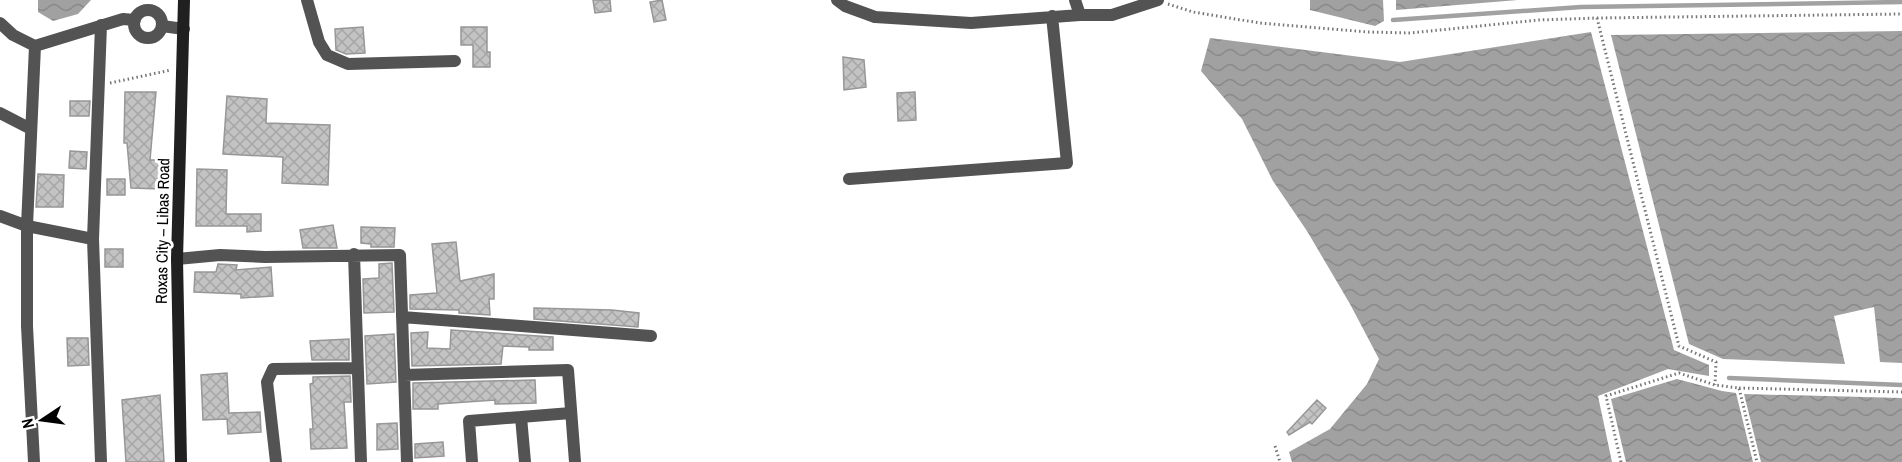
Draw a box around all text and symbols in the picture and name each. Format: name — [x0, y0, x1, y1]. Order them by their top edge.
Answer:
street label: Roxas City – Libas Road — [150, 158, 174, 304]
north arrow — [12, 390, 72, 450]
text: N — [16, 416, 39, 430]

